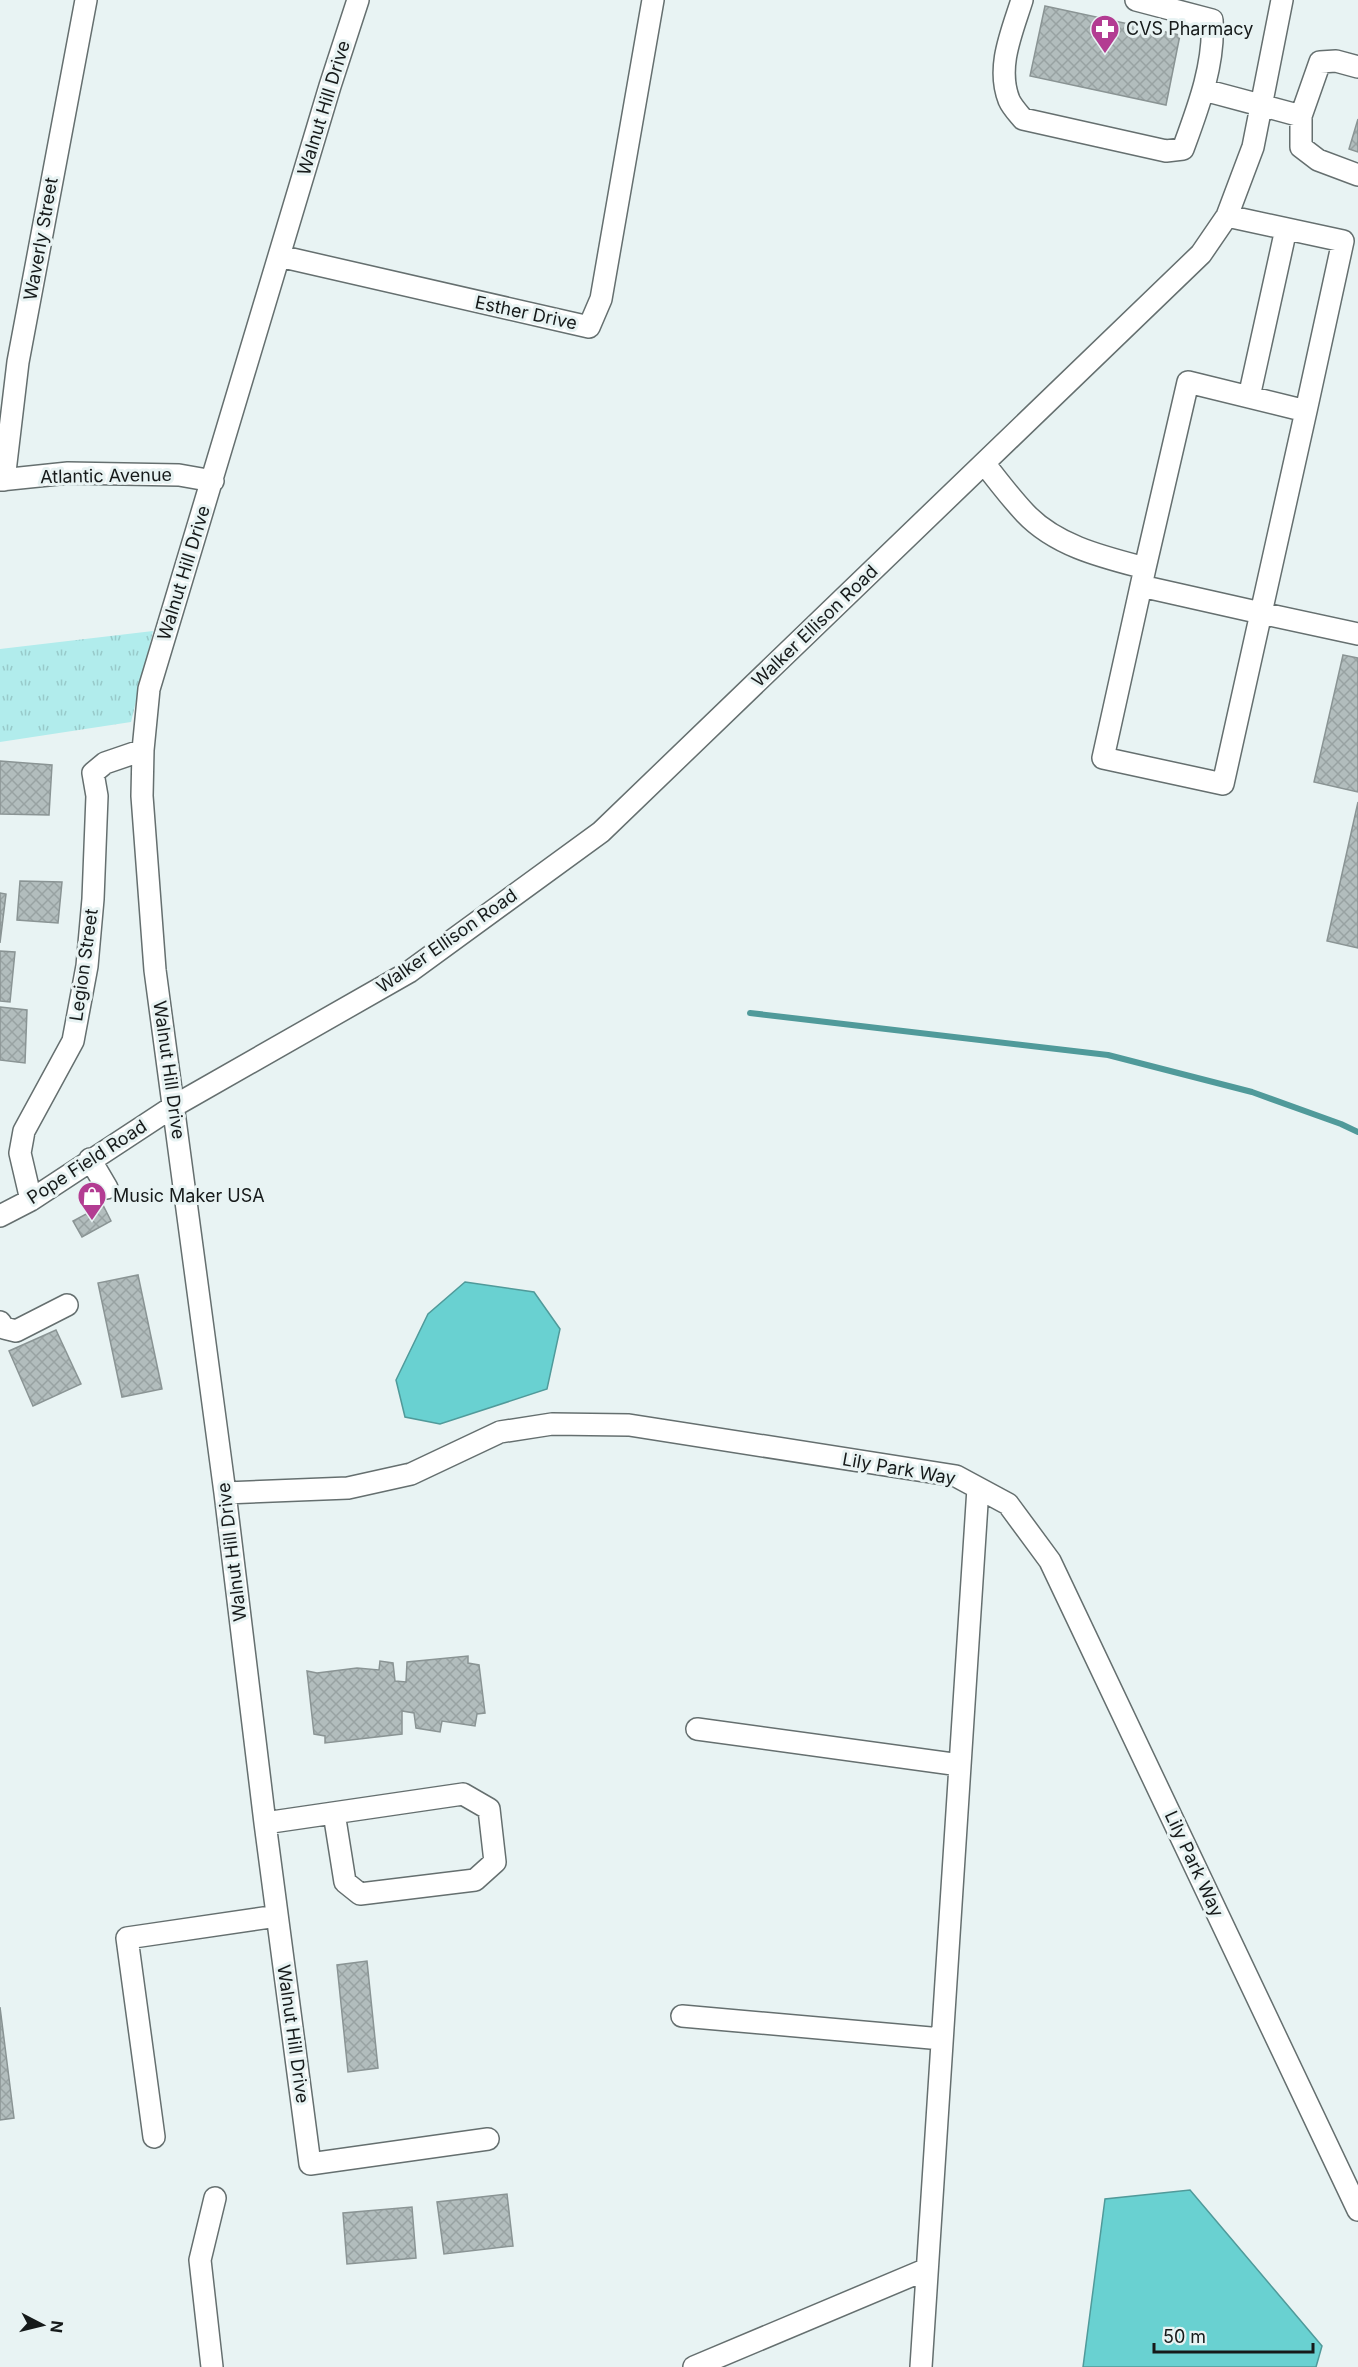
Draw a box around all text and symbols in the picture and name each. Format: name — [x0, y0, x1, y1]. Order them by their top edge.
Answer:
pharmacy icon: CVS Pharmacy — [1089, 13, 1121, 55]
place label: CVS Pharmacy — [1126, 18, 1253, 39]
street label: Walnut Hill Drive — [293, 38, 354, 178]
street label: Waverly Street — [19, 176, 62, 302]
street label: Esther Drive — [473, 291, 579, 334]
street label: Atlantic Avenue — [40, 464, 172, 487]
street label: Walnut Hill Drive — [153, 503, 214, 643]
street label: Walker Ellison Road — [748, 560, 882, 691]
street label: Walker Ellison Road — [373, 884, 521, 997]
street label: Legion Street — [65, 907, 102, 1023]
street label: Walnut Hill Drive — [149, 999, 190, 1141]
street label: Pope Field Road — [23, 1115, 150, 1208]
shop icon: Music Maker USA — [76, 1180, 108, 1222]
place label: Music Maker USA — [113, 1185, 265, 1206]
street label: Lily Park Way — [841, 1448, 957, 1489]
street label: Walnut Hill Drive — [213, 1481, 250, 1623]
street label: Lily Park Way — [1161, 1807, 1228, 1920]
street label: Walnut Hill Drive — [273, 1963, 314, 2105]
north arrow — [12, 2295, 72, 2355]
scale bar — [1154, 2316, 1313, 2354]
text: N — [46, 2320, 68, 2334]
text: 50 m — [1163, 2326, 1206, 2347]

